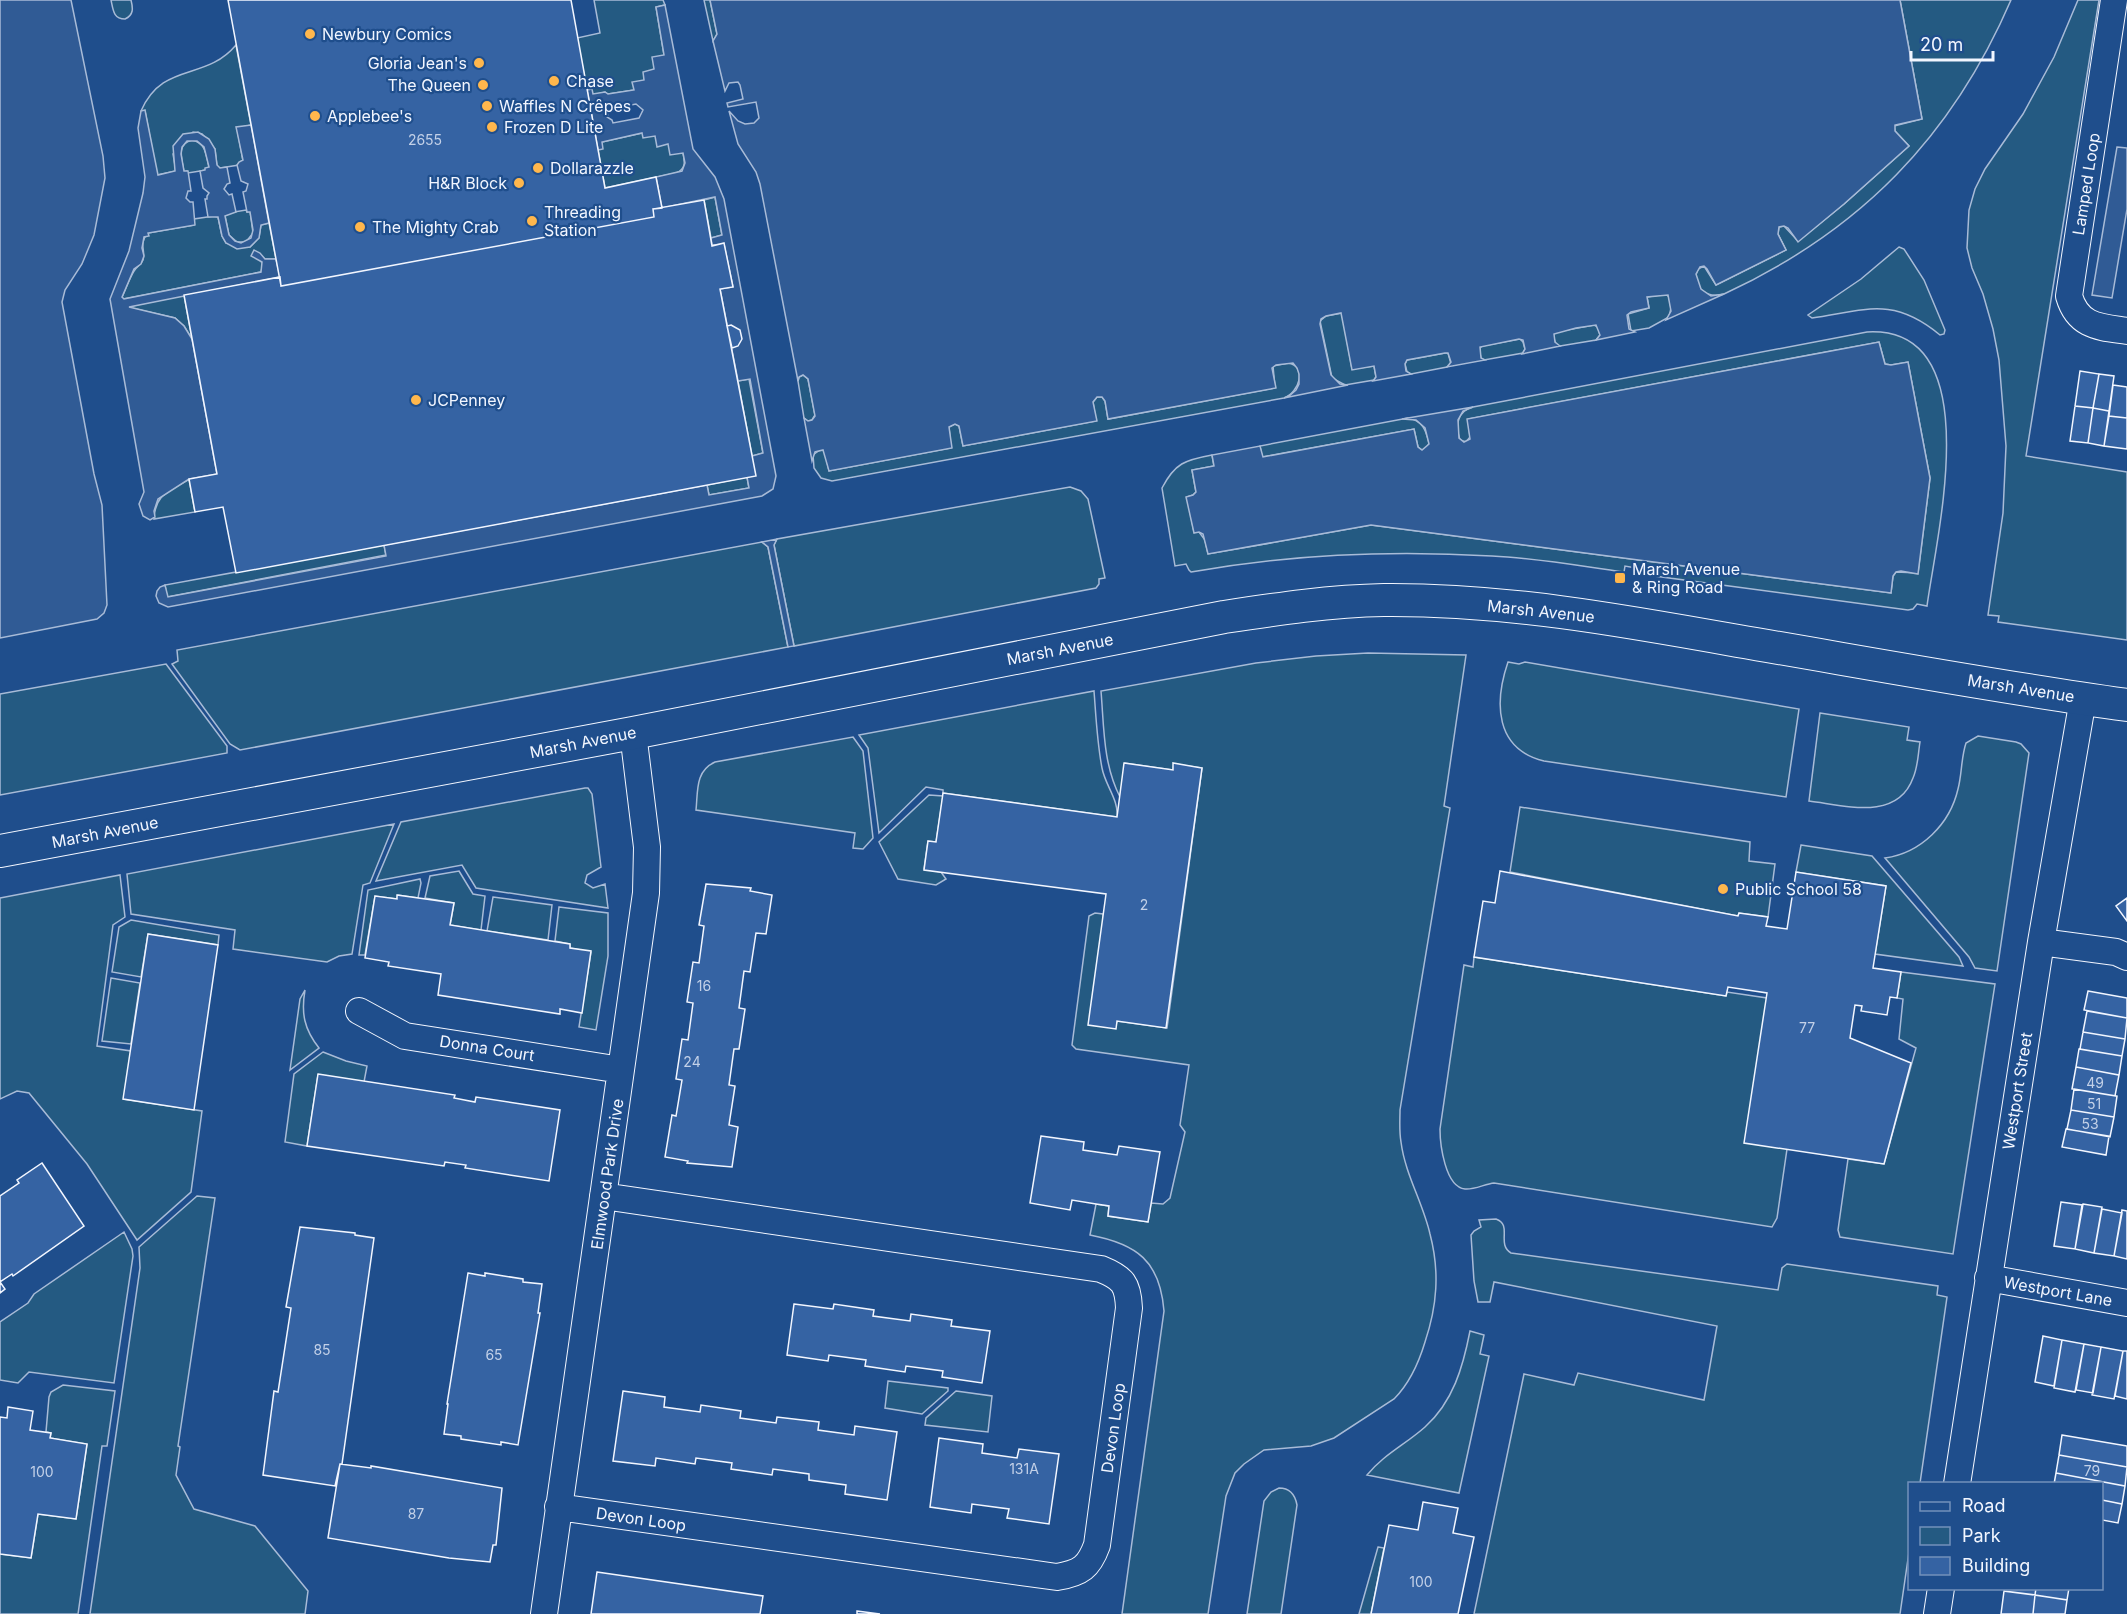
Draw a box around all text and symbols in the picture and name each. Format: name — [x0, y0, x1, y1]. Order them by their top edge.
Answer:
place label: Newbury Comics — [322, 24, 452, 44]
scale bar — [1911, 24, 1994, 62]
marker: Newbury Comics — [303, 27, 317, 41]
text: 20 m — [1920, 34, 1963, 55]
place label: Gloria Jean's — [368, 53, 467, 73]
marker: Gloria Jean's — [472, 56, 486, 70]
place label: Chase — [566, 71, 614, 91]
marker: Chase — [547, 74, 561, 88]
place label: The Queen — [388, 75, 471, 95]
marker: The Queen — [476, 78, 490, 92]
place label: Waffles N Crȇpes — [499, 96, 631, 116]
marker: Waffles N Crȇpes — [480, 99, 494, 113]
place label: Applebee's — [327, 106, 412, 126]
marker: Applebee's — [308, 109, 322, 123]
place label: Frozen D Lite — [504, 117, 603, 137]
marker: Frozen D Lite — [485, 120, 499, 134]
house number: 2655 — [408, 131, 442, 148]
street label: Lamped Loop — [2068, 131, 2104, 237]
place label: Dollarazzle — [550, 158, 634, 178]
marker: Dollarazzle — [531, 161, 545, 175]
place label: H&R Block — [428, 173, 507, 193]
marker: H&R Block — [512, 176, 526, 190]
place label: Threading Station — [544, 202, 621, 240]
marker: Threading Station — [525, 214, 539, 228]
place label: The Mighty Crab — [372, 217, 499, 237]
marker: The Mighty Crab — [353, 220, 367, 234]
place label: JCPenney — [428, 390, 505, 410]
marker: JCPenney — [409, 393, 423, 407]
place label: Marsh Avenue & Ring Road — [1632, 559, 1740, 597]
marker: Marsh Avenue & Ring Road — [1613, 571, 1627, 585]
street label: Marsh Avenue — [1486, 595, 1596, 627]
street label: Marsh Avenue — [1005, 629, 1115, 669]
street label: Marsh Avenue — [1966, 670, 2076, 706]
street label: Marsh Avenue — [528, 722, 638, 762]
street label: Marsh Avenue — [50, 812, 160, 852]
place label: Public School 58 — [1735, 879, 1862, 899]
marker: Public School 58 — [1716, 882, 1730, 896]
house number: 2 — [1140, 896, 1148, 913]
house number: 16 — [697, 977, 711, 994]
house number: 77 — [1799, 1019, 1815, 1036]
street label: Donna Court — [438, 1031, 536, 1065]
street label: Westport Street — [1998, 1031, 2036, 1151]
house number: 24 — [683, 1053, 701, 1070]
house number: 49 — [2086, 1074, 2104, 1091]
house number: 51 — [2087, 1095, 2101, 1112]
street label: Elmwood Park Drive — [587, 1097, 627, 1251]
house number: 53 — [2081, 1115, 2099, 1132]
street label: Westport Lane — [2002, 1272, 2114, 1310]
house number: 85 — [313, 1341, 331, 1358]
house number: 65 — [485, 1346, 503, 1363]
street label: Devon Loop — [1097, 1382, 1129, 1474]
house number: 131A — [1009, 1460, 1039, 1477]
house number: 79 — [2084, 1462, 2100, 1479]
house number: 100 — [30, 1463, 54, 1480]
legend — [1908, 1482, 2103, 1590]
text: Road — [1962, 1495, 2005, 1516]
street label: Devon Loop — [595, 1503, 687, 1535]
house number: 87 — [408, 1505, 424, 1522]
text: Park — [1962, 1525, 2001, 1546]
text: Building — [1962, 1555, 2030, 1576]
house number: 100 — [1409, 1573, 1433, 1590]

